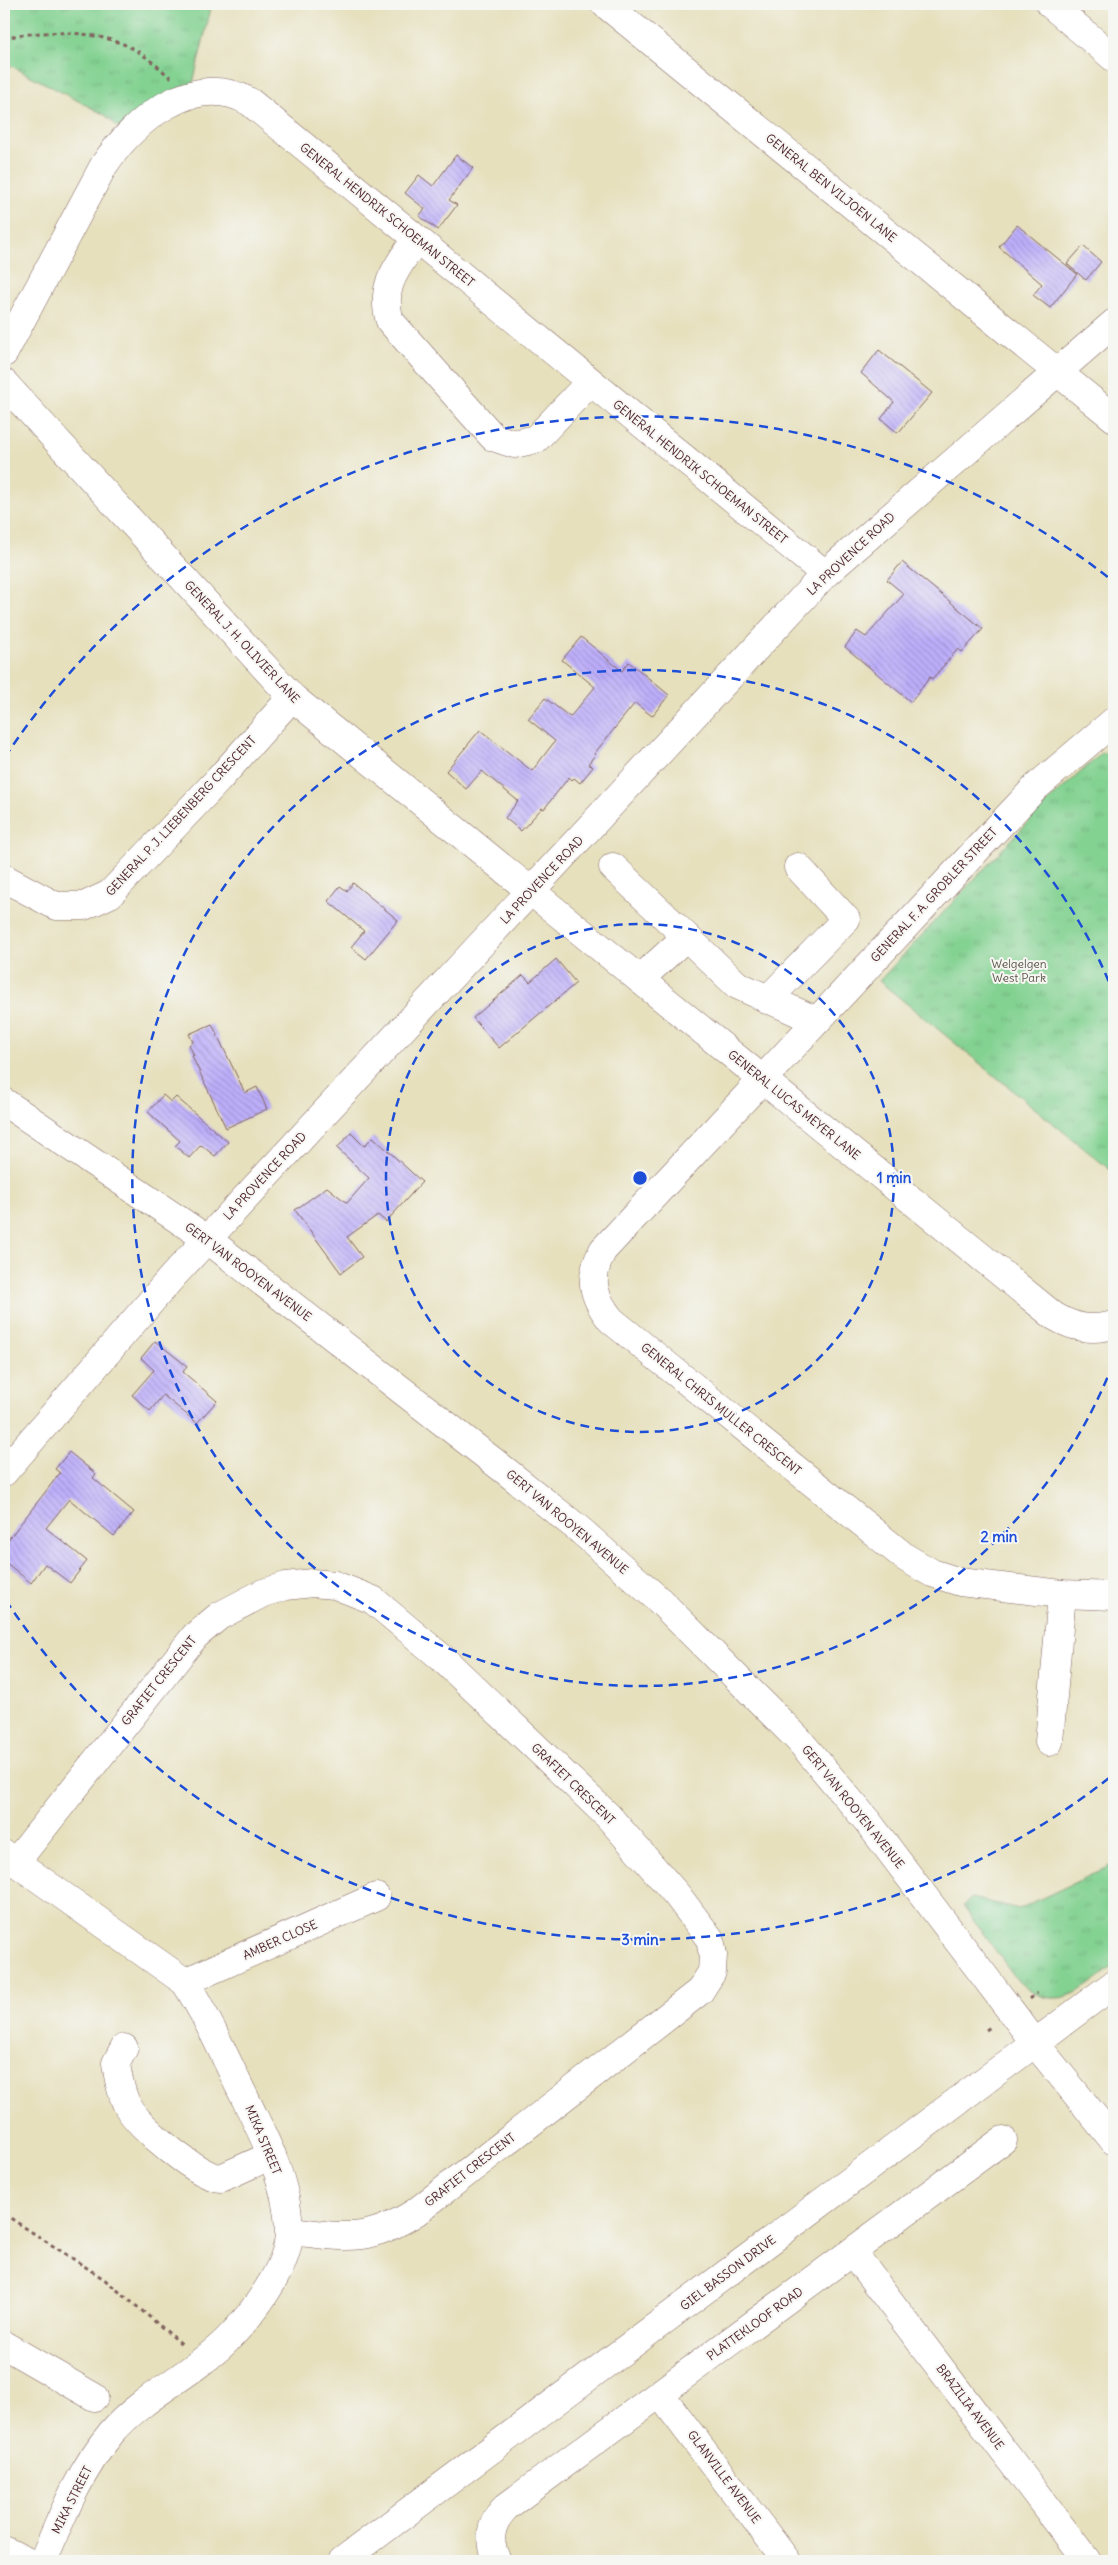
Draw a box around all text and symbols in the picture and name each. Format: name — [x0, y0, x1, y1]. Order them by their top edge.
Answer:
street label: GENERAL BEN VILJOEN LANE — [763, 130, 900, 245]
street label: GENERAL HENDRIK SCHOEMAN STREET — [297, 139, 478, 290]
street label: GENERAL HENDRIK SCHOEMAN STREET — [610, 396, 791, 547]
street label: LA PROVENCE ROAD — [804, 509, 898, 598]
street label: GENERAL J. H. OLIVIER LANE — [182, 577, 303, 706]
street label: GENERAL P. J. LIEBENBERG CRESCENT — [102, 733, 259, 899]
street label: GENERAL F. A. GROBLER STREET — [867, 824, 1000, 965]
street label: LA PROVENCE ROAD — [497, 833, 586, 927]
park label: Welgelgen West Park — [991, 956, 1047, 985]
street label: GENERAL LUCAS MEYER LANE — [725, 1047, 863, 1163]
street label: LA PROVENCE ROAD — [220, 1129, 309, 1223]
text: 1 min — [877, 1168, 912, 1187]
centre of rings — [631, 1169, 649, 1187]
street label: GERT VAN ROOYEN AVENUE — [182, 1219, 315, 1324]
street label: GENERAL CHRIS MULLER CRESCENT — [638, 1339, 804, 1478]
street label: GERT VAN ROOYEN AVENUE — [503, 1466, 631, 1577]
text: 2 min — [981, 1527, 1018, 1546]
street label: GRAFIET CRESCENT — [118, 1633, 199, 1728]
street label: GRAFIET CRESCENT — [528, 1740, 618, 1828]
street label: GERT VAN ROOYEN AVENUE — [799, 1742, 908, 1871]
street label: AMBER CLOSE — [240, 1916, 319, 1963]
text: 3 min — [621, 1930, 659, 1949]
street label: MIKA STREET — [242, 2103, 285, 2177]
street label: GRAFIET CRESCENT — [421, 2130, 518, 2210]
street label: GIEL BASSON DRIVE — [677, 2232, 778, 2313]
street label: PLATTEKLOOF ROAD — [704, 2284, 806, 2364]
street label: BRAZILIA AVENUE — [933, 2361, 1007, 2452]
street label: GLANVILLE AVENUE — [685, 2427, 764, 2526]
street label: MIKA STREET — [48, 2463, 95, 2536]

